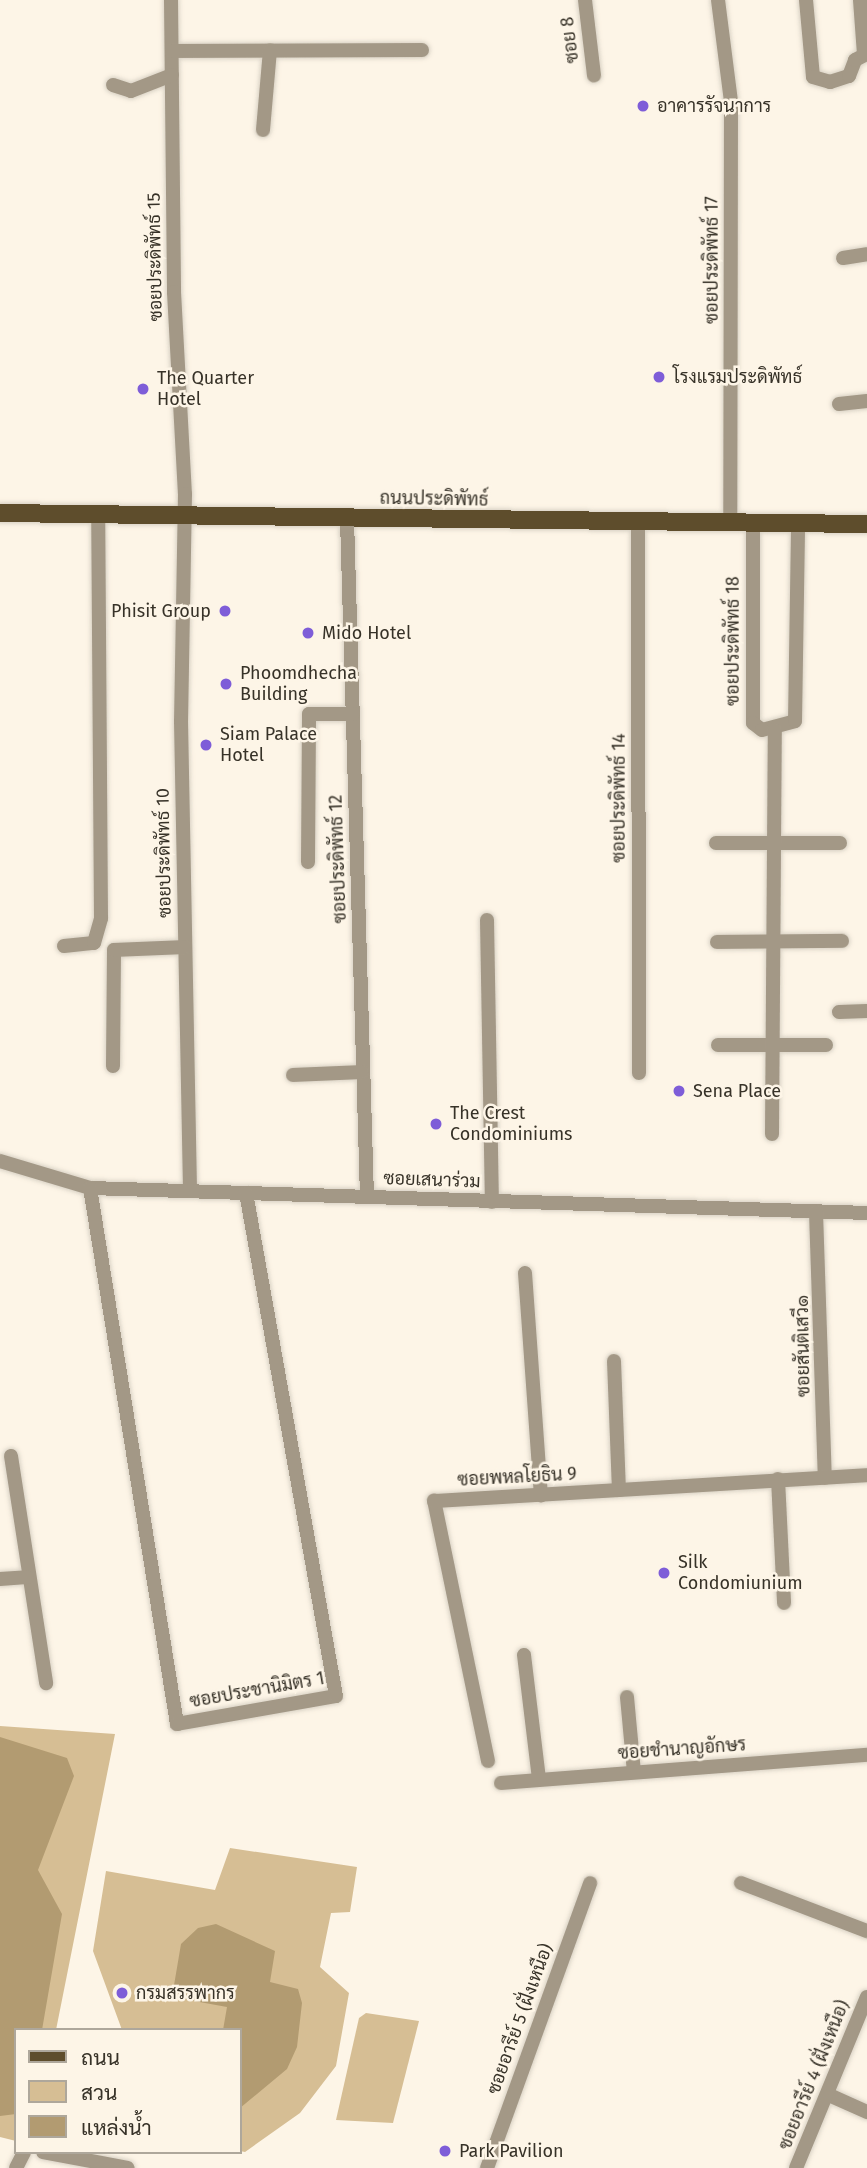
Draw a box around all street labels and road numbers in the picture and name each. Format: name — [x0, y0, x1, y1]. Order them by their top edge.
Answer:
street label: ซอย 8 — [556, 16, 584, 64]
street label: ซอยประดิพัทธ์ 15 — [143, 192, 167, 322]
street label: ซอยประดิพัทธ์ 17 — [701, 196, 723, 324]
street label: ถนนประดิพัทธ์ — [379, 487, 489, 511]
street label: ซอยประดิพัทธ์ 18 — [722, 576, 744, 706]
street label: ซอยประดิพัทธ์ 14 — [608, 733, 630, 863]
street label: ซอยประดิพัทธ์ 10 — [152, 788, 176, 918]
street label: ซอยประดิพัทธ์ 12 — [325, 794, 351, 924]
street label: ซอยเสนาร่วม — [383, 1168, 481, 1192]
street label: ซอยสันติเสวี๑ — [791, 1295, 815, 1397]
street label: ซอยพหลโยธิน 9 — [457, 1463, 577, 1491]
street label: ซอยประชานิมิตร 1 — [188, 1668, 326, 1712]
street label: ซอยชำนาญอักษร — [617, 1734, 747, 1764]
street label: ซอยอารีย์ 5 (ฝั่งเหนือ) — [483, 1941, 557, 2097]
street label: ซอยอารีย์ 4 (ฝั่งเหนือ) — [774, 1997, 854, 2153]

